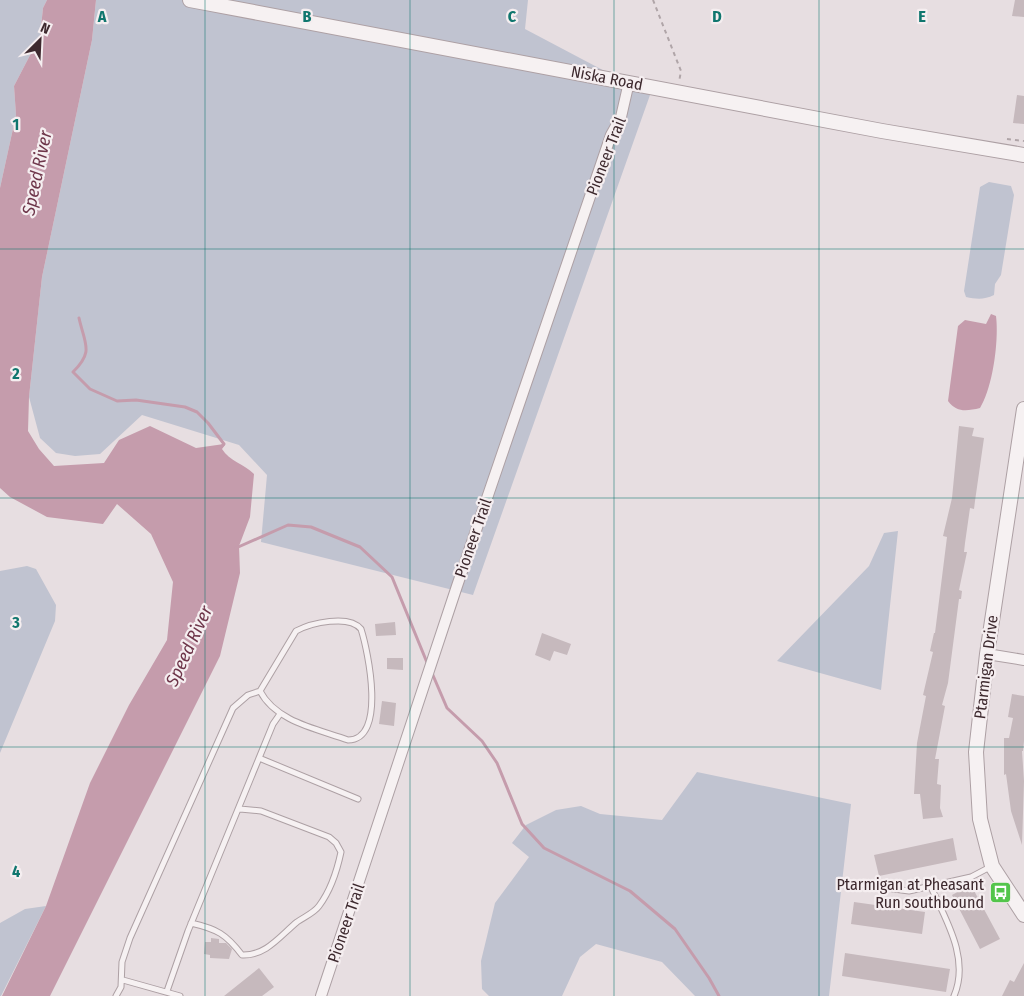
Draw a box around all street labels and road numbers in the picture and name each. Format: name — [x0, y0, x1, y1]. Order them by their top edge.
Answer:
street label: Niska Road — [570, 62, 644, 94]
street label: Pioneer Trail — [582, 114, 630, 198]
street label: Pioneer Trail — [451, 496, 495, 580]
street label: Ptarmigan Drive — [970, 614, 1002, 720]
street label: Pioneer Trail — [324, 881, 368, 965]

